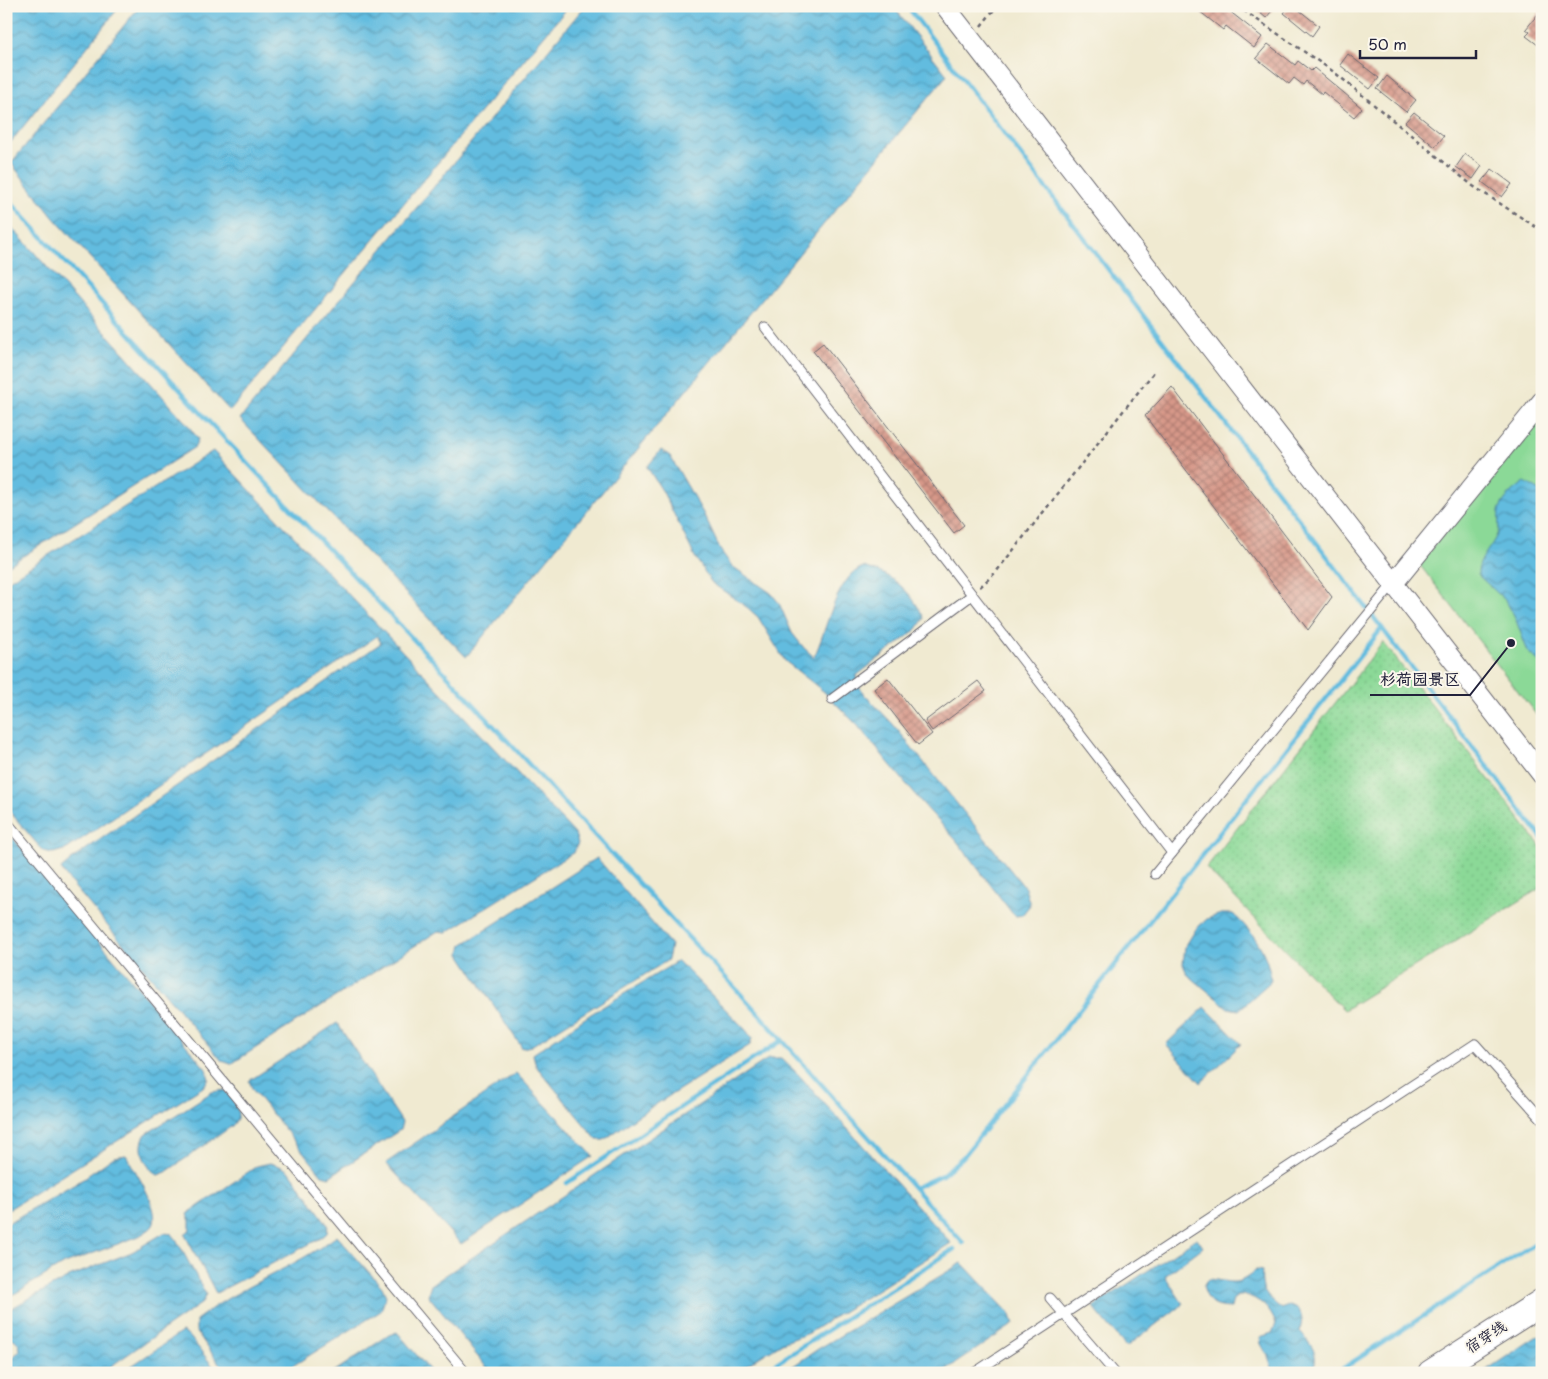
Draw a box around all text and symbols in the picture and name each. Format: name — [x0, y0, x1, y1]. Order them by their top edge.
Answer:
scale bar — [1360, 28, 1477, 60]
text: 50 m — [1368, 32, 1407, 55]
callout: 杉荷园景区 — [1370, 664, 1470, 695]
text: 杉荷园景区 — [1380, 666, 1460, 690]
street label: 宿穿线 — [1460, 1314, 1510, 1358]

